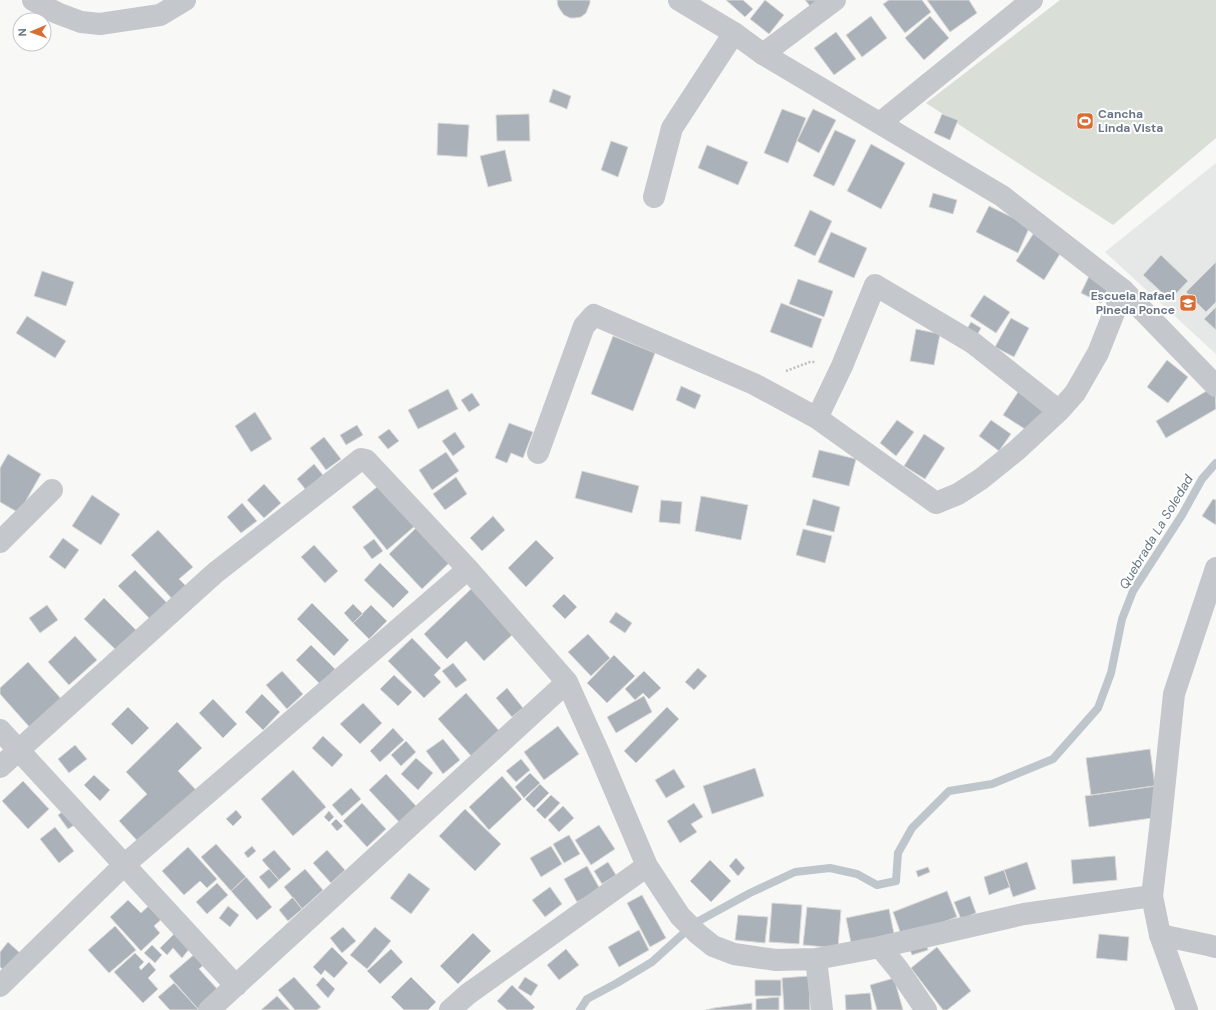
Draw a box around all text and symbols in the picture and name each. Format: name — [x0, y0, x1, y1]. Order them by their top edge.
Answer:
north arrow — [12, 12, 52, 52]
text: N — [15, 28, 29, 37]
place label: Cancha Linda Vista — [1098, 106, 1163, 136]
sports icon: Cancha Linda Vista — [1075, 111, 1095, 131]
place label: Escuela Rafael Pineda Ponce — [1091, 288, 1175, 318]
school or university icon: Escuela Rafael Pineda Ponce — [1178, 293, 1198, 313]
water label: Quebrada La Soledad — [1115, 471, 1197, 592]

